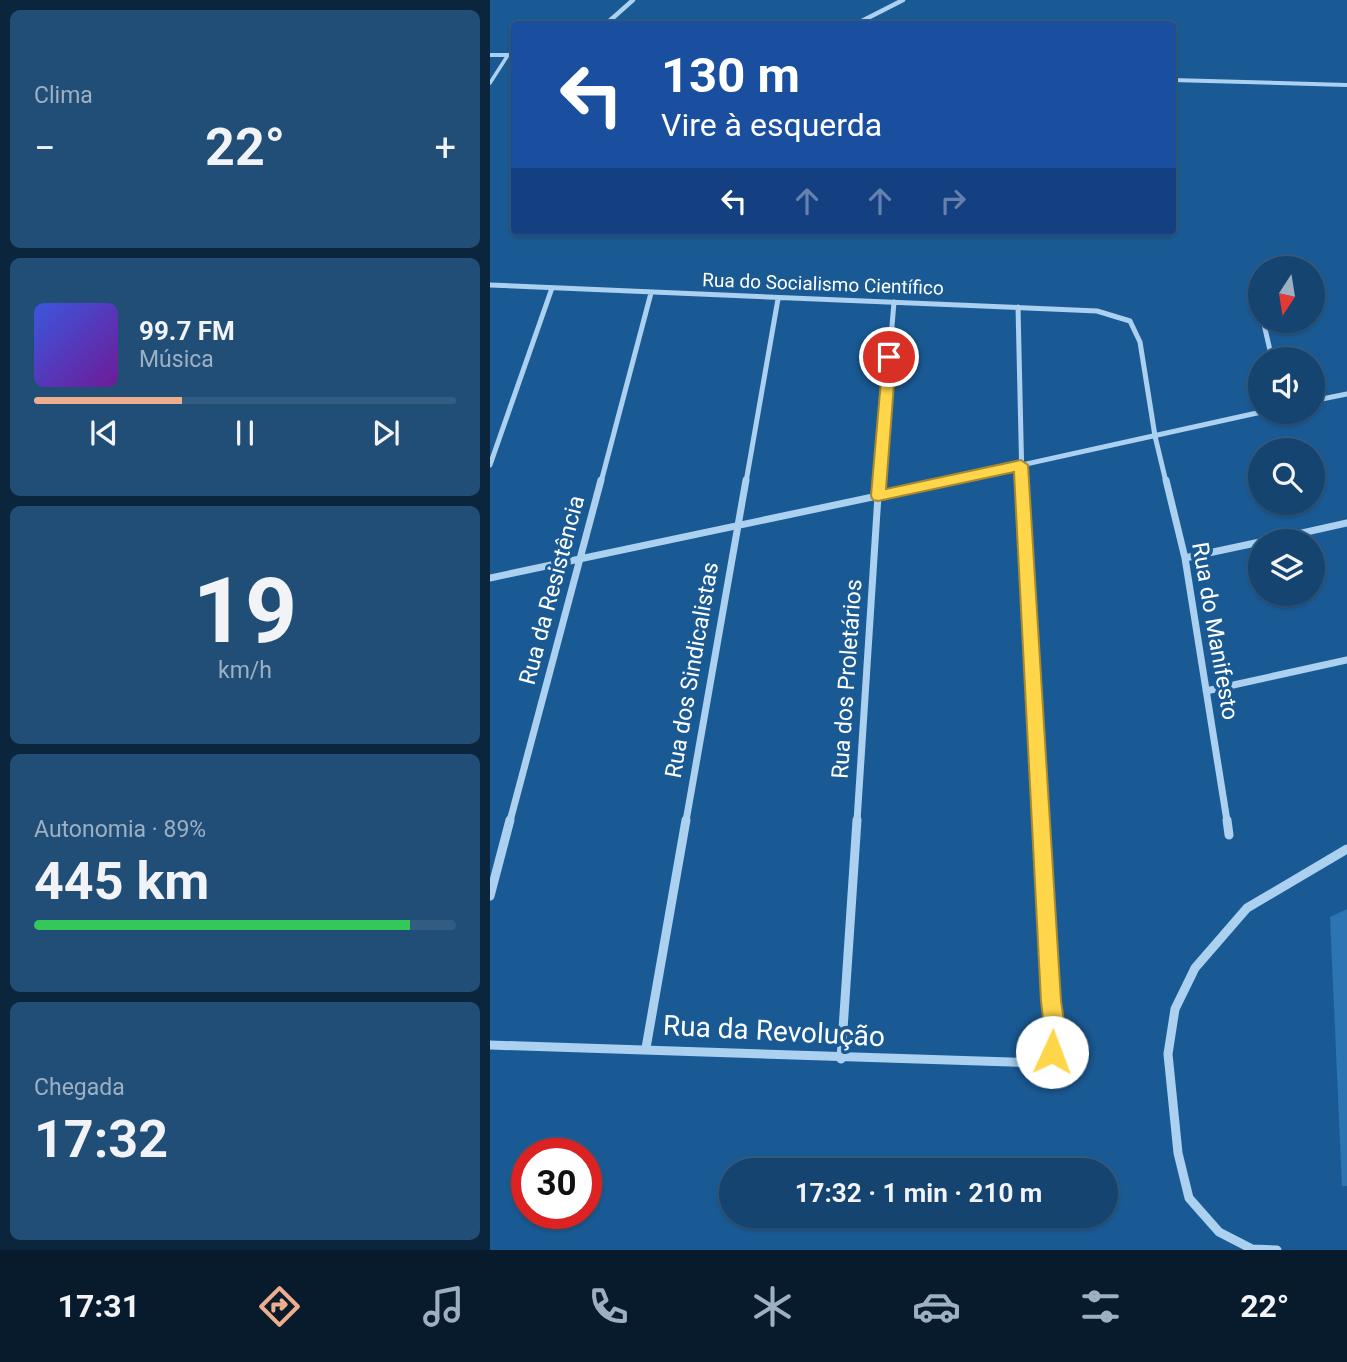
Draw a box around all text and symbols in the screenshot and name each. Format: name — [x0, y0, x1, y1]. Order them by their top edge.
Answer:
text: 130 m — [661, 47, 800, 104]
icon: left — [546, 49, 637, 140]
text: Clima — [34, 82, 93, 109]
text: Vire à esquerda — [661, 106, 882, 144]
text: 22° — [205, 117, 285, 178]
text: − — [34, 126, 56, 170]
text: + — [434, 126, 456, 170]
icon: left — [715, 182, 753, 220]
icon: ahead — [788, 182, 826, 220]
icon: ahead — [861, 182, 899, 220]
icon: right — [934, 182, 972, 220]
north arrow — [1248, 256, 1325, 332]
map controls — [1248, 256, 1325, 606]
street label: Rua do Socialismo Científico — [702, 268, 944, 300]
text: 99.7 FM — [139, 316, 235, 346]
pin — [859, 327, 919, 387]
icon: arrive — [870, 338, 908, 376]
text: Música — [139, 346, 214, 373]
button: sound — [1248, 347, 1325, 424]
icon: previous — [85, 414, 123, 452]
icon: pause — [226, 414, 264, 452]
icon: next — [367, 414, 405, 452]
button: search — [1248, 438, 1325, 515]
street label: Rua da Resistência — [514, 493, 590, 687]
button: layers — [1248, 529, 1325, 606]
street label: Rua do Manifesto — [1186, 540, 1244, 722]
text: 19 — [193, 558, 297, 664]
street label: Rua dos Sindicalistas — [660, 560, 724, 780]
street label: Rua dos Proletários — [827, 578, 867, 780]
text: km/h — [218, 657, 272, 684]
text: Autonomia · 89% — [34, 816, 206, 843]
text: 445 km — [34, 851, 209, 912]
street label: Rua da Revolução — [662, 1009, 886, 1053]
position arrow — [1015, 1015, 1089, 1089]
text: Chegada — [34, 1074, 125, 1101]
text: 17:32 — [34, 1109, 168, 1170]
speed limit sign: 30 — [511, 1138, 602, 1229]
text: 17:32 · 1 min · 210 m — [795, 1178, 1042, 1208]
icon: directions — [255, 1282, 304, 1331]
icon: music — [419, 1282, 468, 1331]
icon: phone — [584, 1282, 633, 1331]
icon: climate — [748, 1282, 797, 1331]
icon: car — [912, 1282, 961, 1331]
icon: filters — [1076, 1282, 1125, 1331]
text: 17:31 — [58, 1287, 140, 1325]
text: 22° — [1240, 1287, 1289, 1325]

